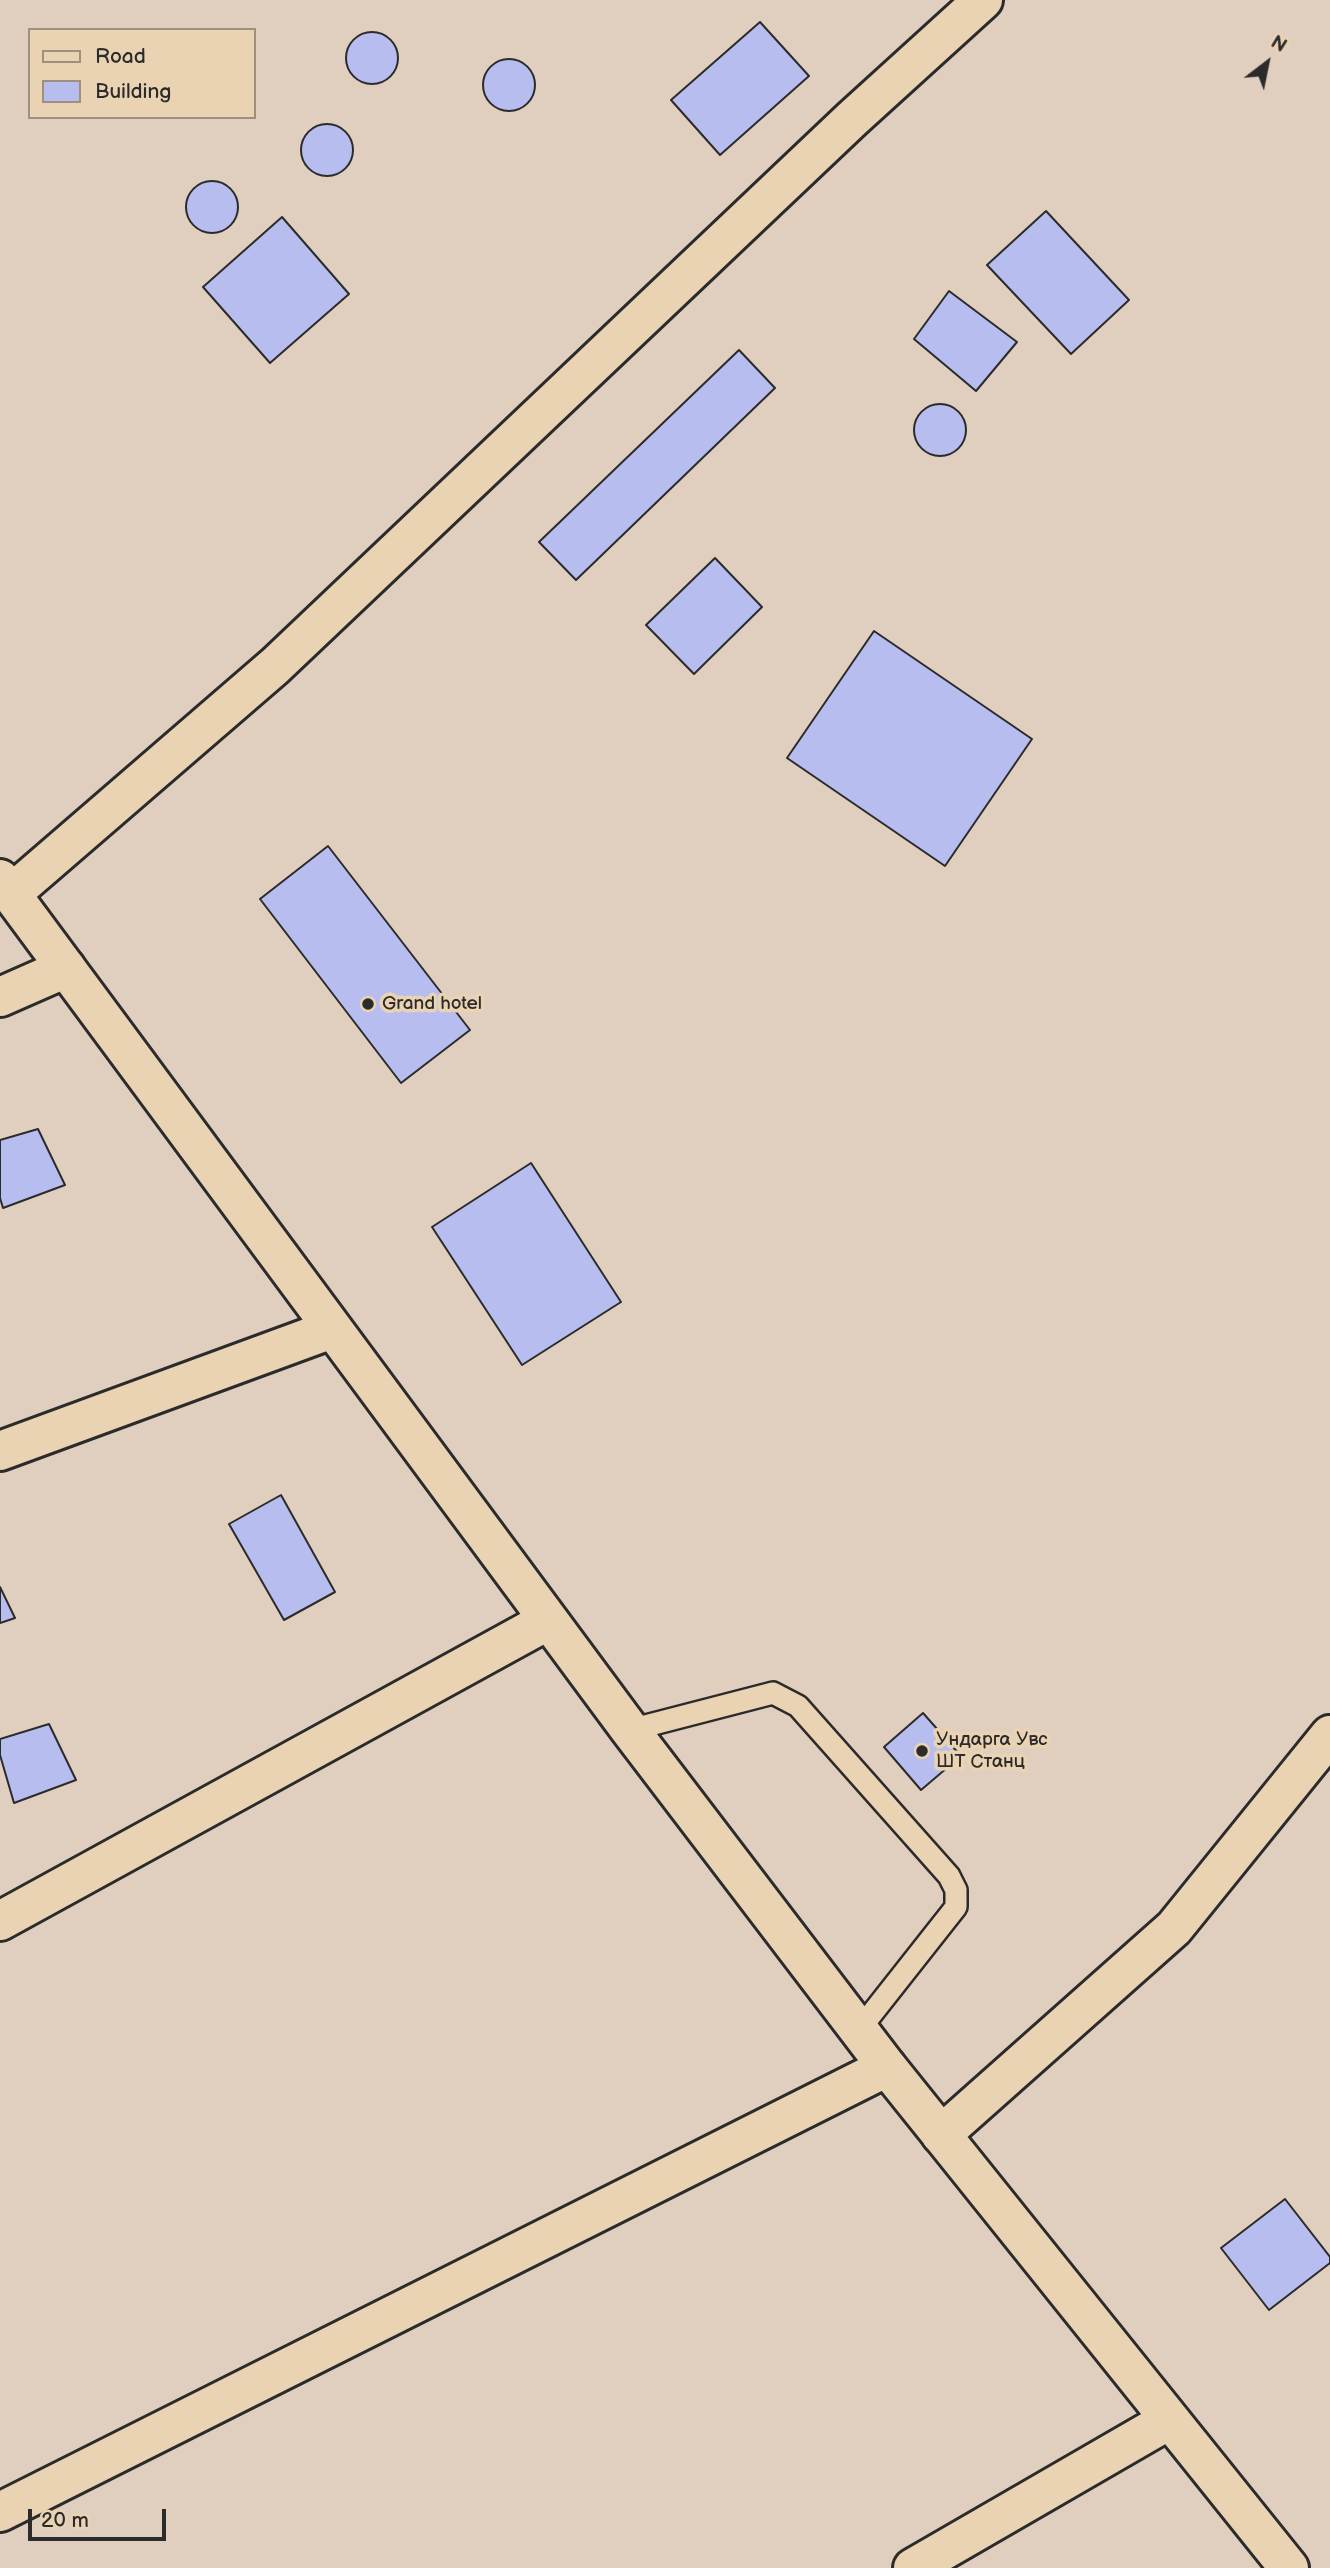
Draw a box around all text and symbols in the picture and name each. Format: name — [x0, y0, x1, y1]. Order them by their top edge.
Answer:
legend — [28, 28, 256, 119]
north arrow — [1232, 28, 1302, 98]
text: N — [1266, 31, 1291, 58]
text: Road — [95, 44, 146, 69]
text: Building — [95, 79, 171, 104]
place label: Grand hotel — [382, 993, 482, 1015]
marker: Grand hotel — [360, 996, 376, 1012]
place label: Ундарга Увс ШТ Станц — [936, 1729, 1048, 1773]
marker: Ундарга Увс ШТ Станц — [914, 1743, 930, 1759]
scale bar — [32, 2494, 170, 2538]
text: 20 m — [41, 2508, 89, 2533]

